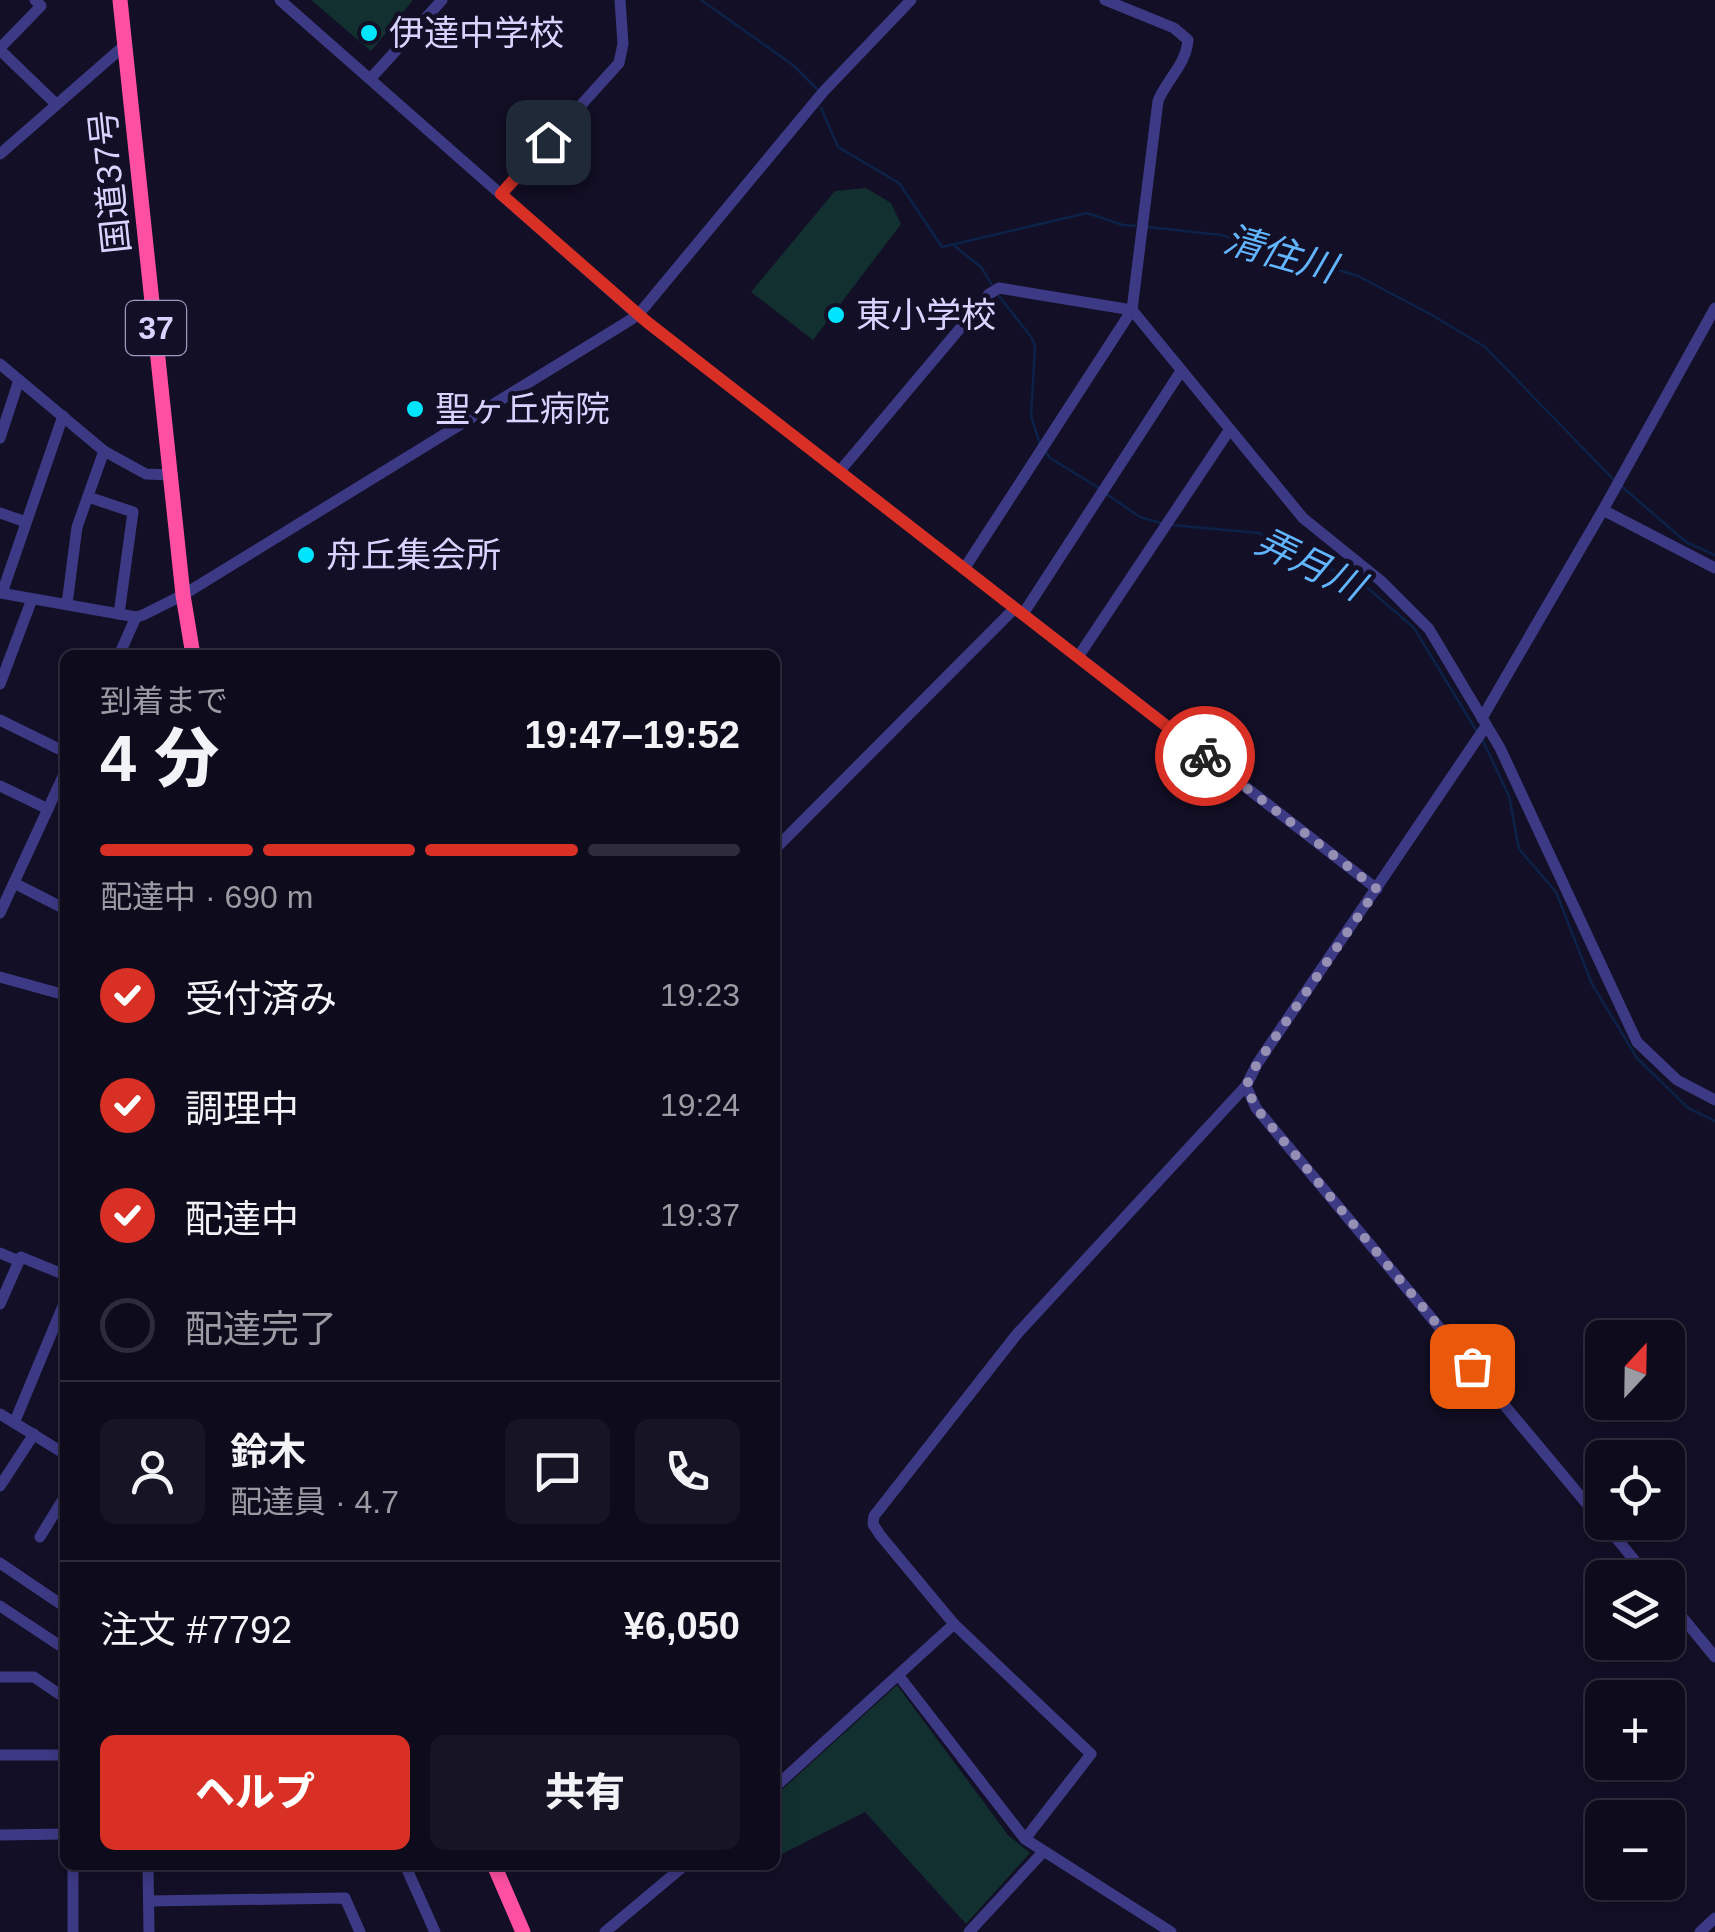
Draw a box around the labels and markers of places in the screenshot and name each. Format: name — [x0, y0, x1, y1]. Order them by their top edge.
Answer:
place label: 伊達中学校 — [389, 13, 564, 52]
marker: 伊達中学校 — [358, 22, 380, 44]
pin — [506, 100, 591, 185]
place label: 東小学校 — [856, 295, 996, 334]
marker: 東小学校 — [825, 304, 847, 326]
place label: 聖ヶ丘病院 — [435, 389, 610, 428]
marker: 聖ヶ丘病院 — [404, 398, 426, 420]
place label: 舟丘集会所 — [326, 535, 501, 574]
marker: 舟丘集会所 — [295, 544, 317, 566]
pin — [1430, 1324, 1515, 1409]

